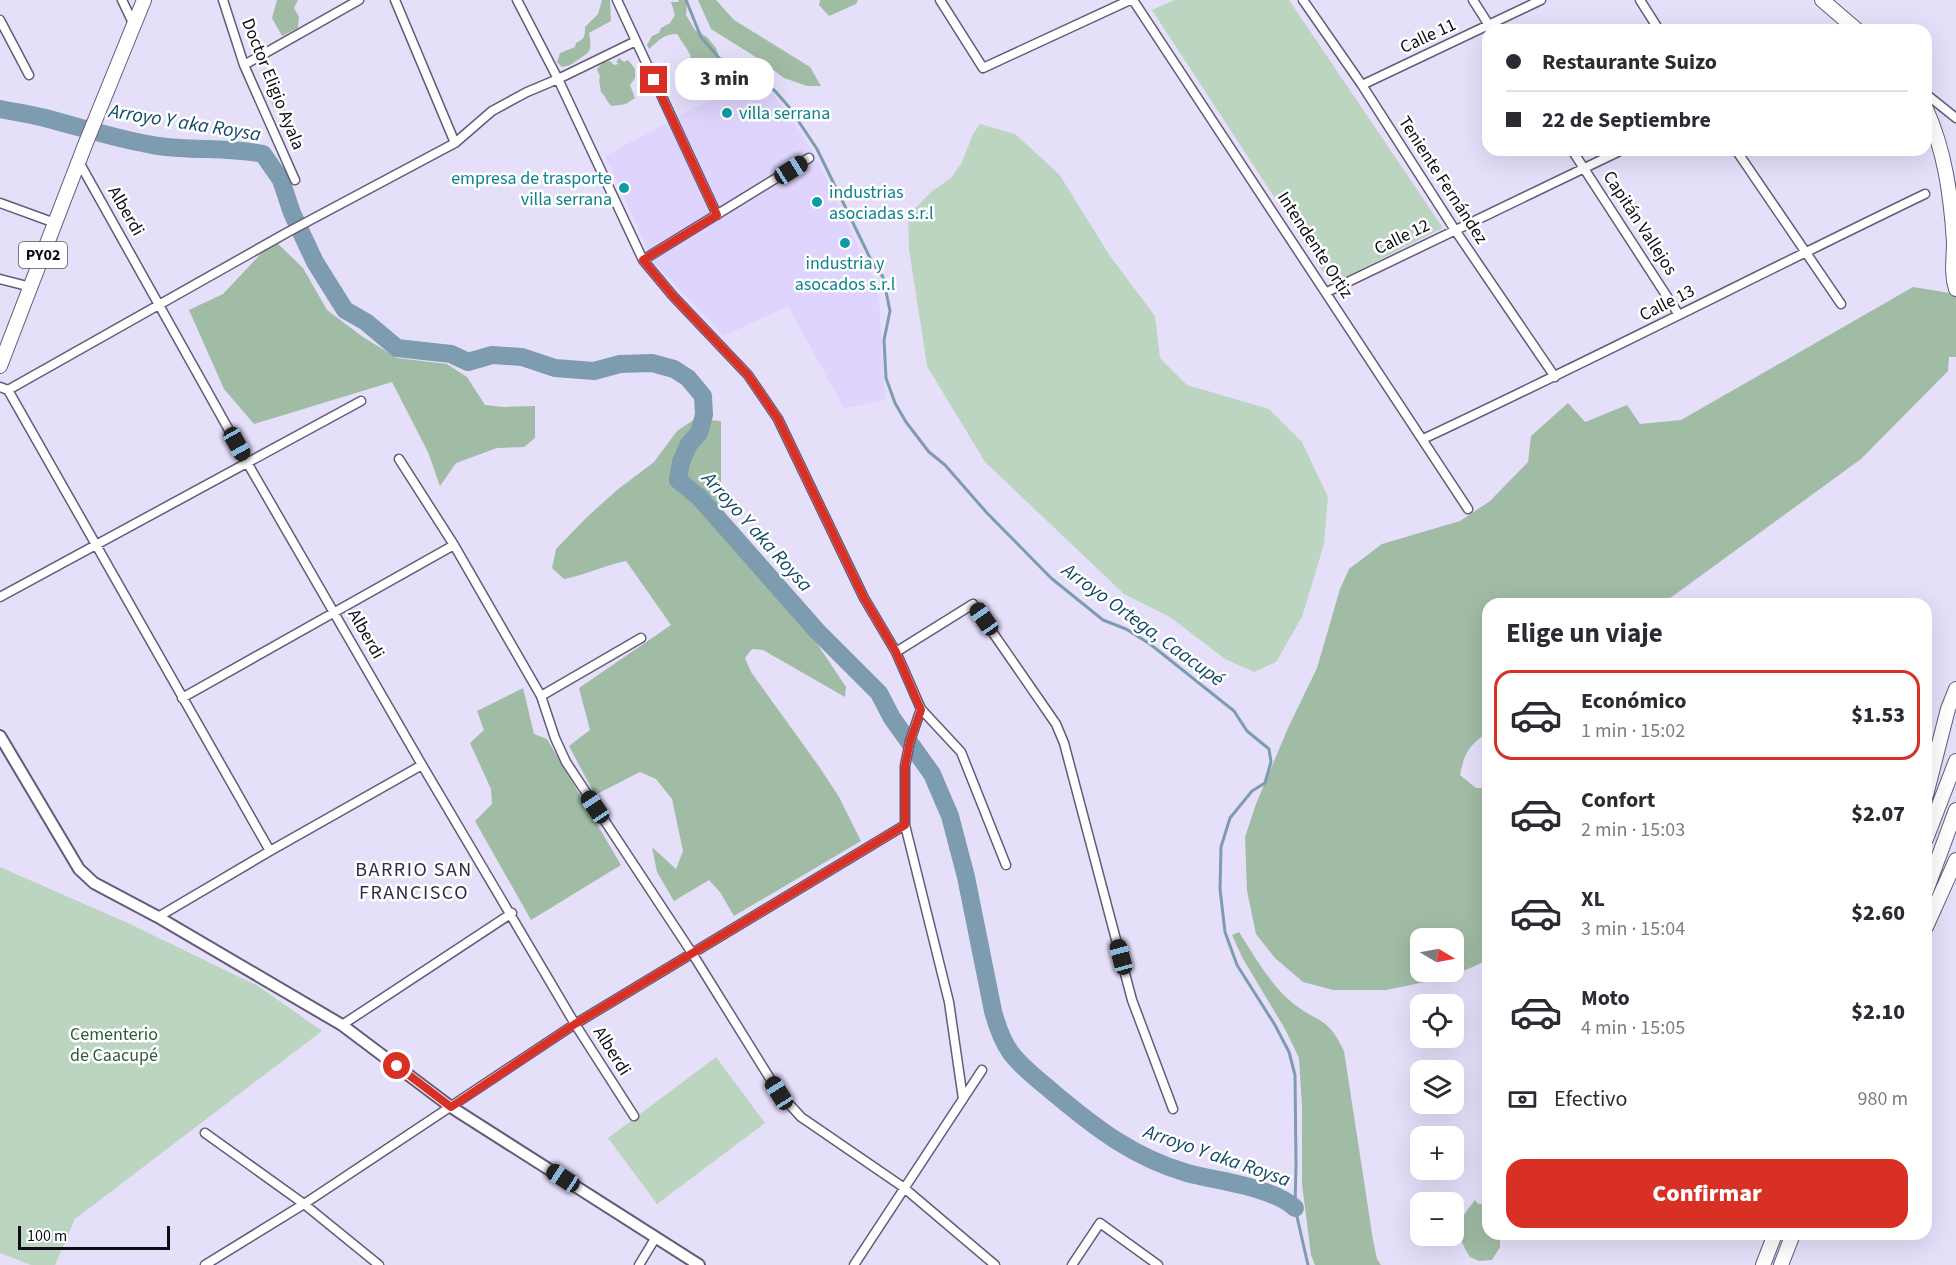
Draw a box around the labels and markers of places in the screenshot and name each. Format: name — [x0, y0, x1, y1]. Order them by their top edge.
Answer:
place label: villa serrana — [739, 101, 830, 126]
marker: villa serrana — [720, 106, 734, 120]
place label: empresa de trasporte villa serrana — [451, 166, 612, 212]
place label: industrias asociadas s.r.l — [829, 180, 934, 226]
marker: empresa de trasporte villa serrana — [617, 181, 631, 195]
marker: industrias asociadas s.r.l — [810, 195, 824, 209]
marker: industria y asocados s.r.l — [838, 236, 852, 250]
place label: industria y asocados s.r.l — [795, 251, 895, 297]

